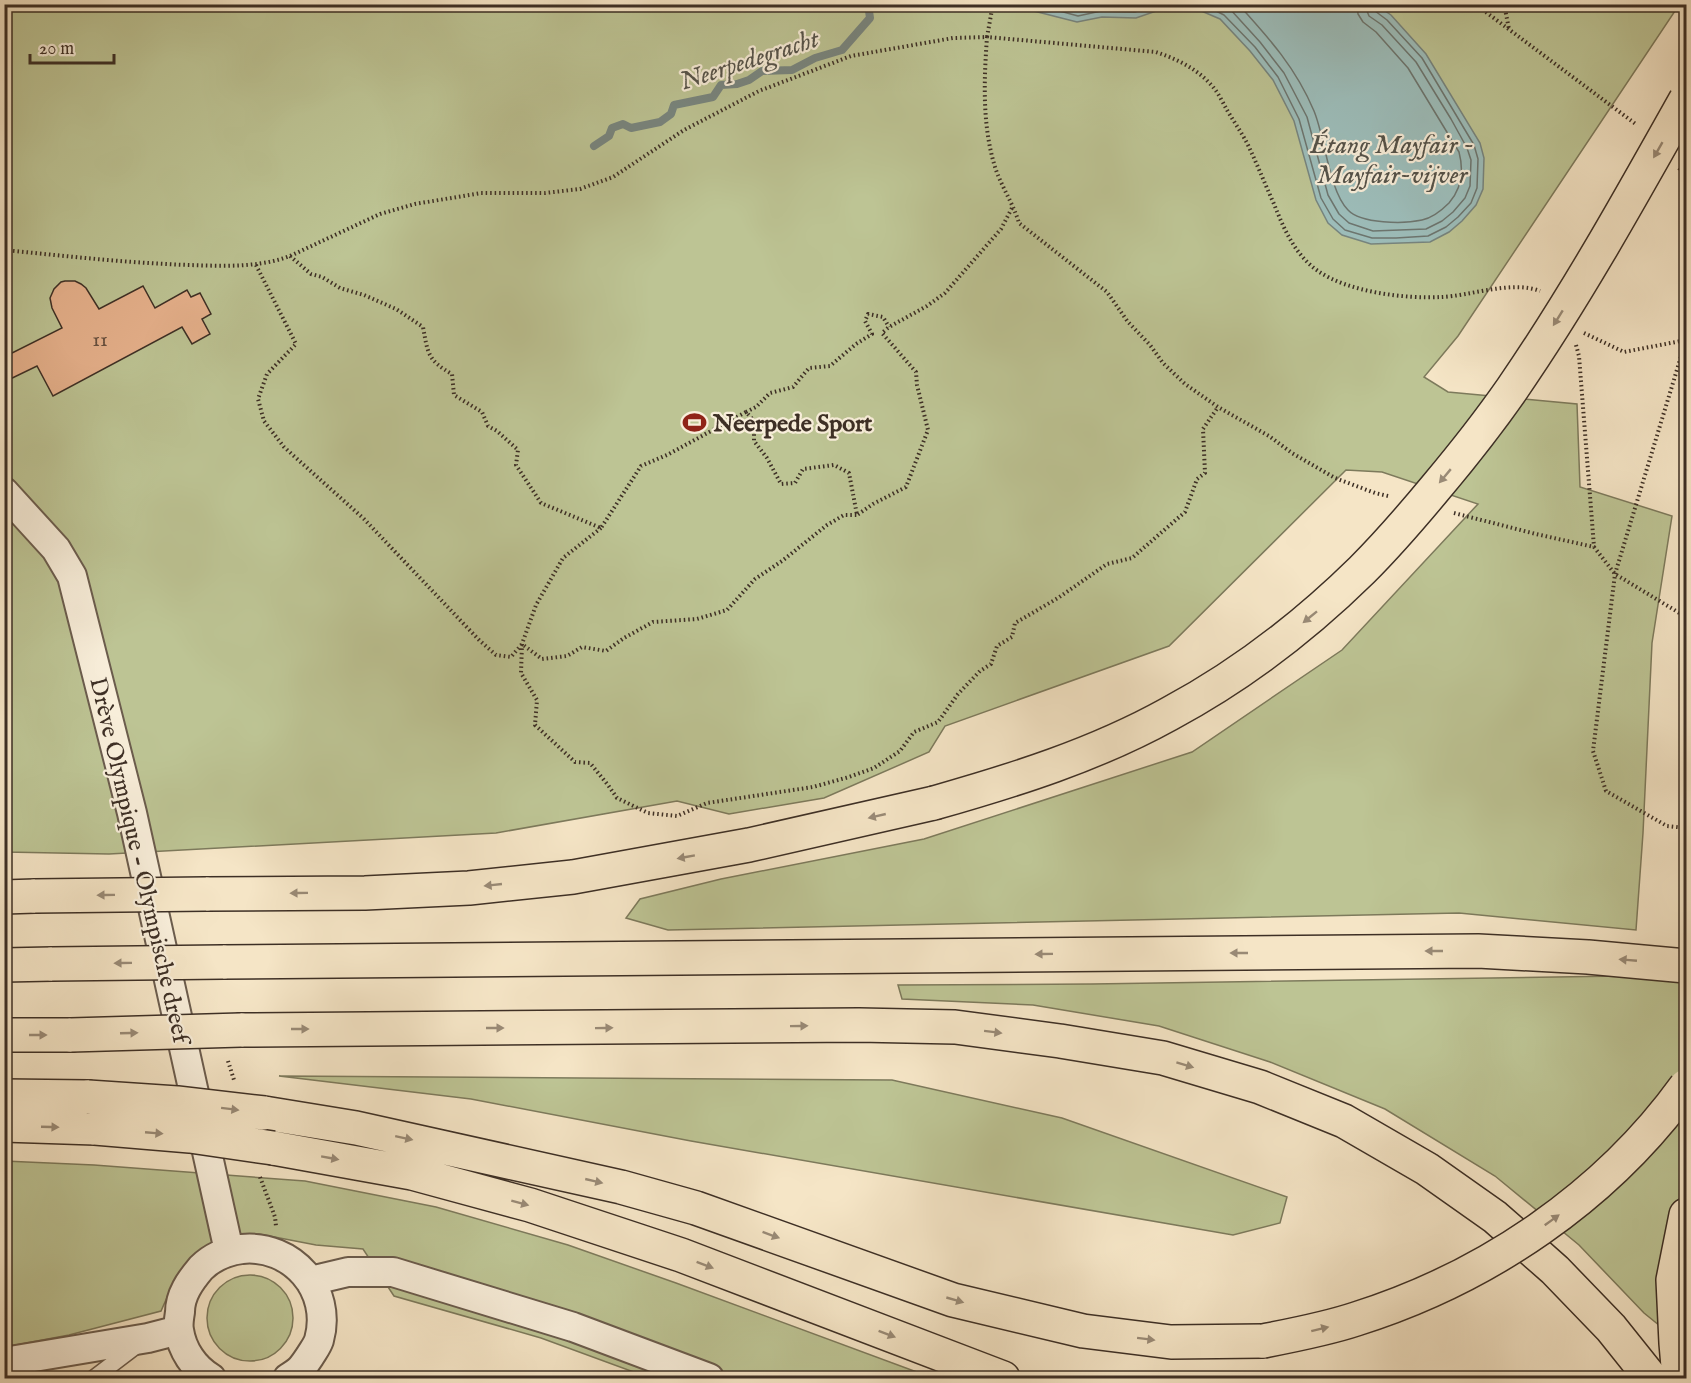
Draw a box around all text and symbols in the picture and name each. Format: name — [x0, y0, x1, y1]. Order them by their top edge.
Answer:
water label: Neerpedegracht — [676, 22, 825, 99]
scale bar — [30, 27, 114, 65]
text: 20 m — [39, 38, 74, 61]
water label: Étang Mayfair - Mayfair-vijver — [1309, 129, 1474, 192]
one-way arrow — [1652, 142, 1663, 158]
one-way arrow — [1553, 310, 1564, 326]
house number: 11 — [92, 327, 108, 354]
place label: Neerpede Sport — [712, 409, 873, 440]
sports icon: Neerpede Sport — [682, 410, 708, 436]
one-way arrow — [1438, 468, 1451, 484]
one-way arrow — [1303, 611, 1318, 623]
street label: Drève Olympique - Olympische dreef — [81, 674, 197, 1050]
one-way arrow — [867, 812, 886, 821]
one-way arrow — [677, 852, 696, 861]
one-way arrow — [484, 880, 503, 890]
one-way arrow — [289, 888, 308, 898]
one-way arrow — [96, 891, 115, 900]
one-way arrow — [1424, 946, 1443, 956]
one-way arrow — [1229, 948, 1248, 957]
one-way arrow — [1034, 950, 1053, 959]
one-way arrow — [1619, 956, 1638, 965]
one-way arrow — [113, 958, 132, 968]
one-way arrow — [789, 1021, 808, 1031]
one-way arrow — [594, 1023, 613, 1033]
one-way arrow — [290, 1024, 309, 1034]
one-way arrow — [485, 1024, 504, 1033]
one-way arrow — [119, 1028, 138, 1038]
one-way arrow — [984, 1028, 1003, 1037]
one-way arrow — [28, 1030, 47, 1040]
one-way arrow — [1177, 1061, 1195, 1070]
one-way arrow — [220, 1105, 239, 1114]
one-way arrow — [40, 1122, 59, 1131]
one-way arrow — [144, 1128, 163, 1137]
one-way arrow — [395, 1134, 413, 1144]
one-way arrow — [321, 1154, 340, 1163]
one-way arrow — [585, 1177, 604, 1186]
one-way arrow — [511, 1198, 529, 1208]
one-way arrow — [1543, 1214, 1559, 1226]
one-way arrow — [762, 1231, 780, 1241]
one-way arrow — [696, 1260, 714, 1270]
one-way arrow — [946, 1296, 964, 1305]
one-way arrow — [1311, 1323, 1329, 1333]
one-way arrow — [878, 1330, 896, 1340]
one-way arrow — [1136, 1334, 1155, 1343]

